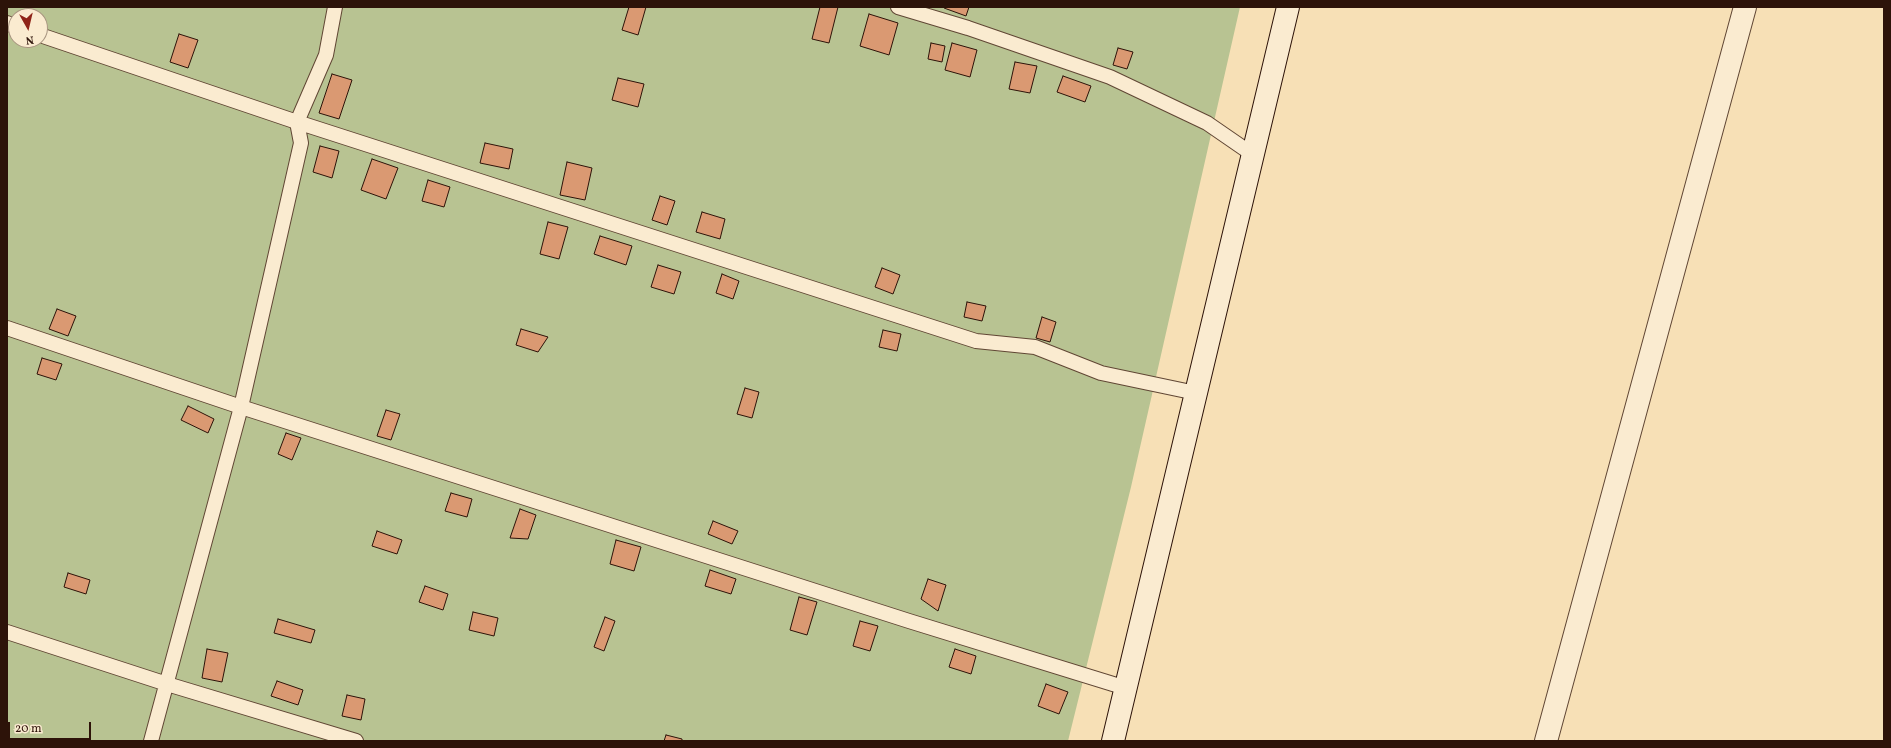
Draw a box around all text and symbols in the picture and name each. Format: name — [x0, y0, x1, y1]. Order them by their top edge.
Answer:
north arrow — [8, 8, 48, 48]
text: N — [25, 31, 35, 47]
scale bar — [10, 714, 93, 740]
text: 20 m — [15, 721, 42, 737]

